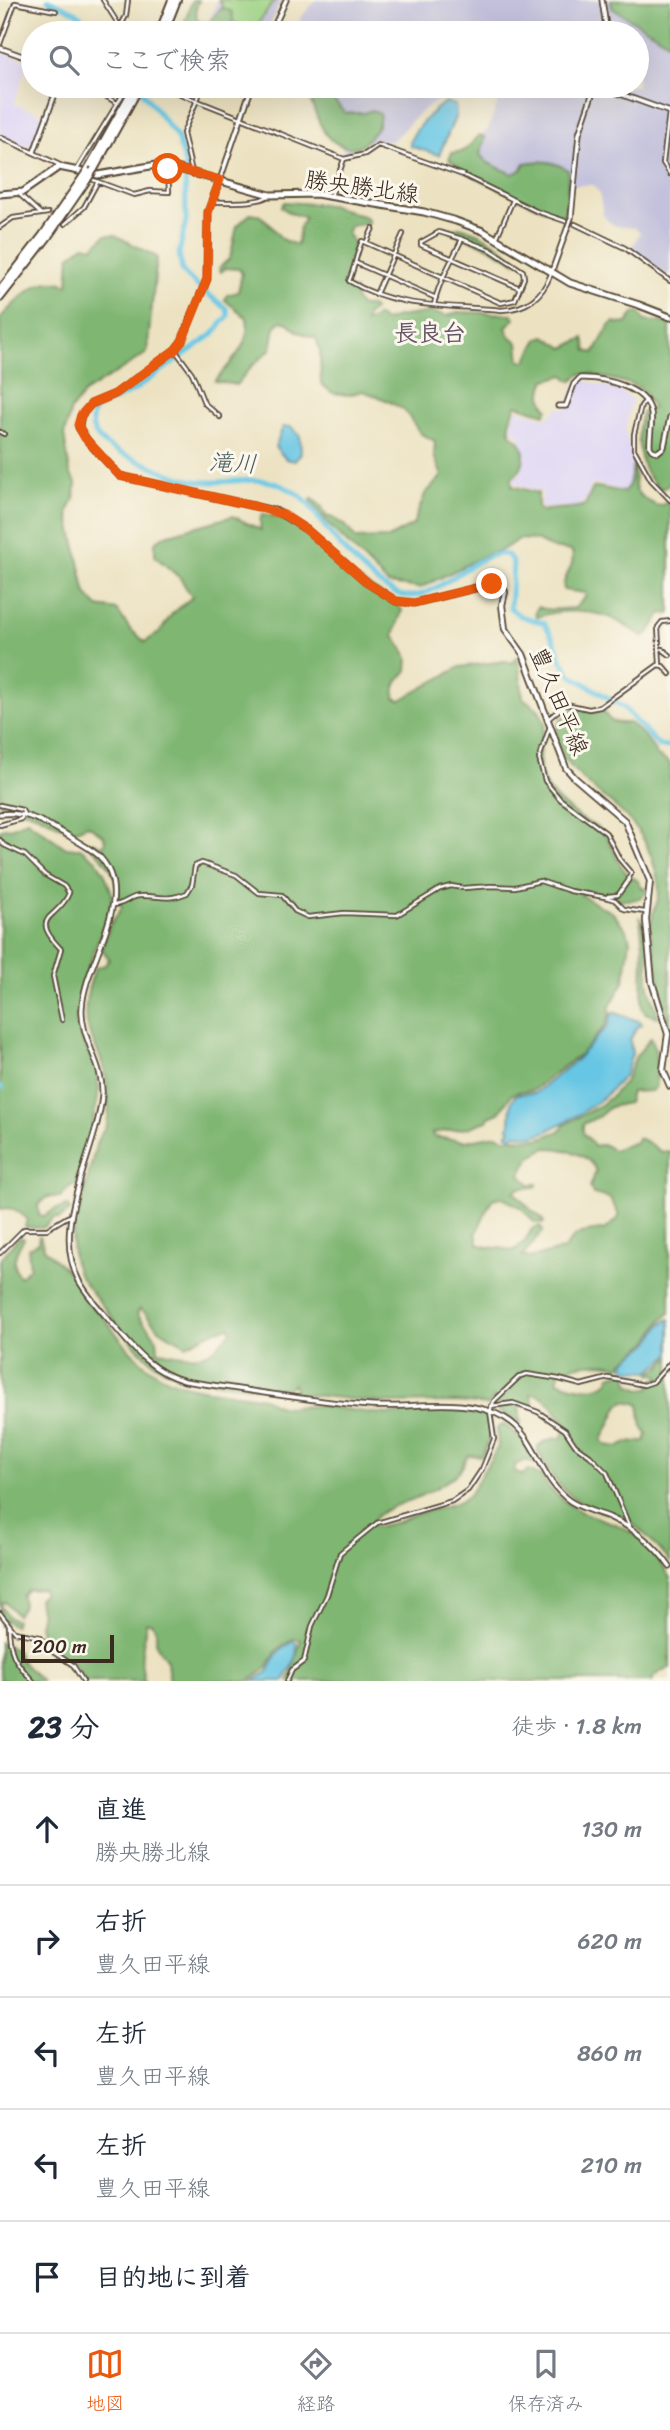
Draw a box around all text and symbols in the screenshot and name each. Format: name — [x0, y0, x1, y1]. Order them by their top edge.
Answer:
search box — [21, 21, 649, 98]
text: ここで検索 — [101, 37, 231, 83]
icon: search — [45, 41, 83, 79]
route start — [152, 153, 183, 184]
street label: 勝央勝北線 — [302, 159, 422, 215]
district label: 長良台 — [394, 312, 466, 354]
water label: 滝川 — [208, 441, 258, 485]
route end — [476, 568, 507, 599]
street label: 豊久田平線 — [518, 640, 600, 762]
text: 200 m — [32, 1630, 87, 1663]
scale bar — [21, 1632, 114, 1664]
text: 23 分 — [28, 1700, 100, 1754]
text: 徒歩 · 1.8 km — [511, 1706, 642, 1747]
text: 直進 — [95, 1786, 147, 1832]
text: 130 m — [581, 1809, 642, 1850]
icon: ahead — [28, 1810, 66, 1848]
text: 勝央勝北線 — [95, 1832, 210, 1873]
text: 右折 — [95, 1898, 147, 1944]
text: 620 m — [577, 1921, 642, 1962]
icon: right — [28, 1922, 66, 1960]
text: 豊久田平線 — [95, 1944, 210, 1985]
text: 左折 — [95, 2010, 147, 2056]
text: 860 m — [577, 2033, 642, 2074]
icon: left — [28, 2034, 66, 2072]
text: 豊久田平線 — [95, 2056, 210, 2097]
text: 左折 — [95, 2122, 147, 2168]
text: 210 m — [581, 2145, 642, 2186]
icon: left — [28, 2146, 66, 2184]
text: 豊久田平線 — [95, 2168, 210, 2209]
text: 目的地に到着 — [95, 2254, 251, 2300]
icon: arrive — [28, 2258, 66, 2296]
tab: 地図 — [86, 2345, 124, 2420]
tab: 経路 — [297, 2345, 335, 2420]
tab: 保存済み — [508, 2345, 584, 2420]

